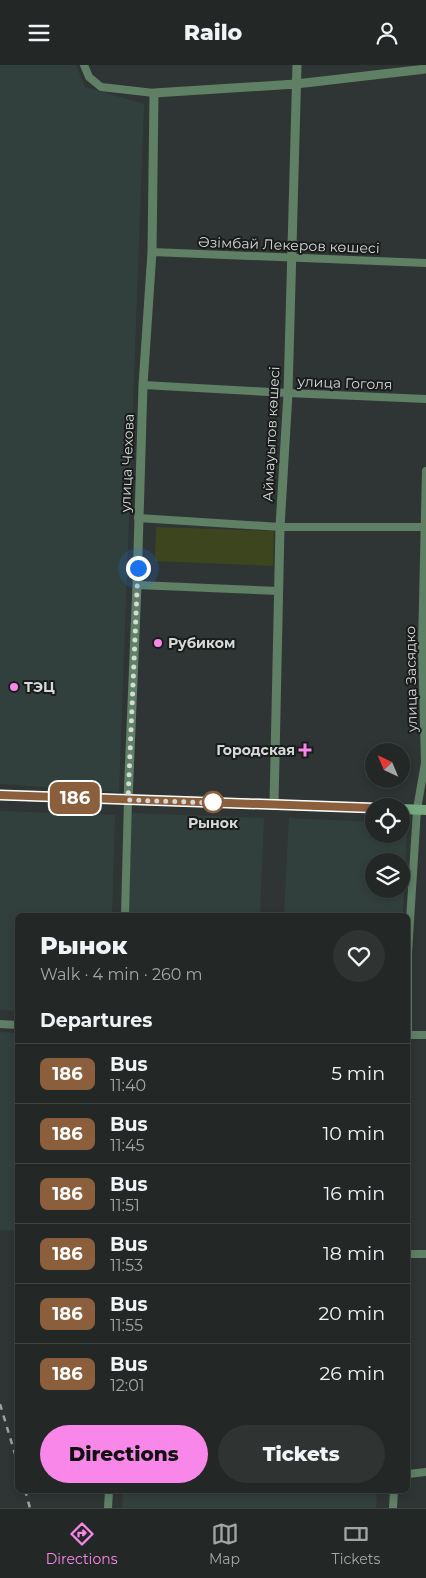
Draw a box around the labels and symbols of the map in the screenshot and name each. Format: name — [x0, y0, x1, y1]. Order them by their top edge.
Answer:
street label: Әзімбай Лекеров көшесі — [198, 233, 380, 257]
street label: Аймауытов көшесі — [258, 366, 284, 502]
street label: улица Гоголя — [296, 372, 393, 394]
street label: улица Чехова — [116, 413, 138, 514]
your location — [126, 556, 151, 581]
street label: улица Засядко — [401, 626, 421, 733]
place label: Рубиком — [168, 634, 235, 652]
marker: Рубиком — [152, 637, 164, 649]
place label: ТЭЦ — [24, 678, 55, 696]
marker: ТЭЦ — [8, 681, 20, 693]
place label: Городская — [216, 741, 295, 759]
north arrow — [365, 743, 410, 787]
marker: Городская — [299, 744, 311, 756]
line badge: 186 — [46, 782, 104, 814]
marker: Рынок — [202, 791, 224, 813]
place label: Рынок — [188, 814, 238, 832]

